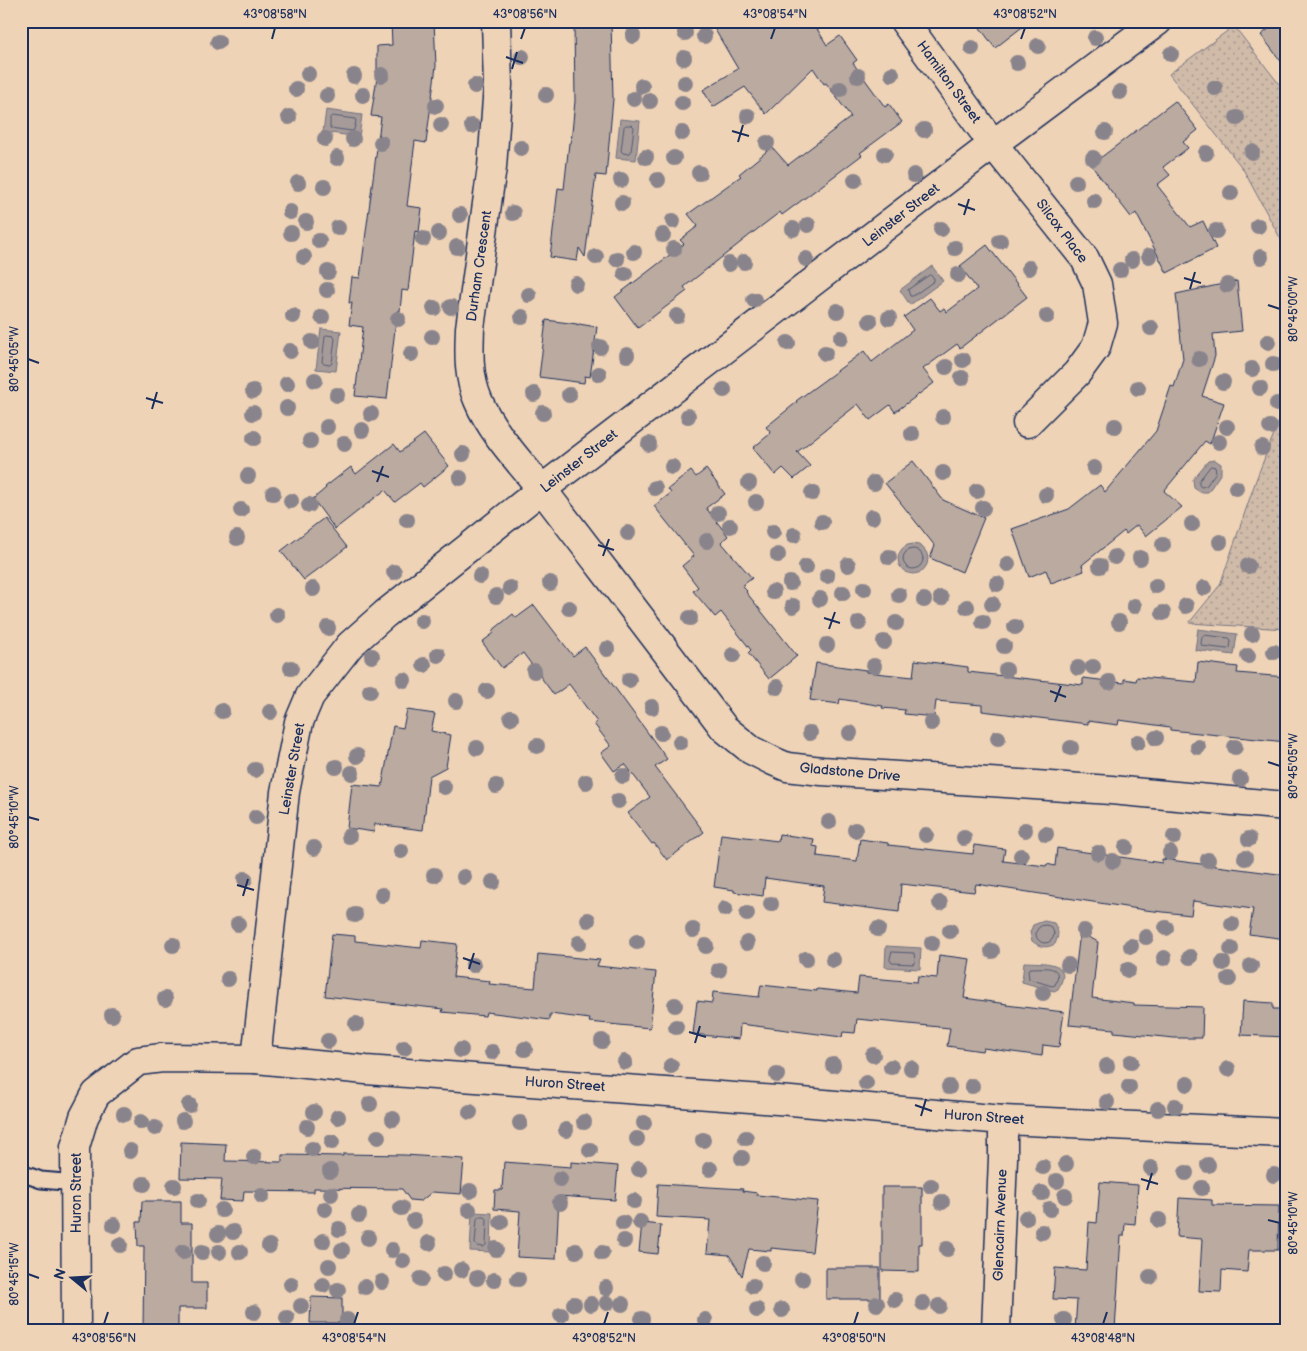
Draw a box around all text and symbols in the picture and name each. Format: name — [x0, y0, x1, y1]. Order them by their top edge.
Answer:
text: 43°08'58"N — [243, 7, 307, 22]
text: 43°08'56"N — [493, 7, 557, 22]
text: 43°08'54"N — [743, 7, 807, 22]
text: 43°08'52"N — [993, 7, 1057, 22]
street label: Hamilton Street — [913, 37, 985, 127]
street label: Leinster Street — [859, 179, 944, 250]
street label: Silcox Place — [1032, 196, 1092, 266]
street label: Durham Crescent — [463, 209, 495, 323]
text: 80°45'00"W — [1286, 276, 1301, 342]
text: 80°45'05"W — [7, 326, 22, 392]
street label: Leinster Street — [537, 425, 622, 496]
street label: Leinster Street — [276, 721, 309, 816]
text: 80°45'05"W — [1286, 733, 1301, 799]
street label: Gladstone Drive — [799, 759, 901, 785]
text: 80°45'10"W — [7, 785, 22, 849]
street label: Huron Street — [524, 1073, 606, 1095]
street label: Huron Street — [943, 1106, 1025, 1128]
street label: Huron Street — [68, 1152, 85, 1233]
street label: Glencairn Avenue — [990, 1169, 1010, 1281]
text: 80°45'10"W — [1286, 1191, 1301, 1255]
text: 80°45'15"W — [7, 1242, 22, 1306]
north arrow — [48, 1254, 98, 1304]
text: N — [50, 1267, 70, 1282]
text: 43°08'56"N — [72, 1331, 136, 1346]
text: 43°08'54"N — [322, 1331, 386, 1346]
text: 43°08'52"N — [572, 1331, 636, 1346]
text: 43°08'50"N — [822, 1331, 886, 1346]
text: 43°08'48"N — [1071, 1331, 1135, 1346]

